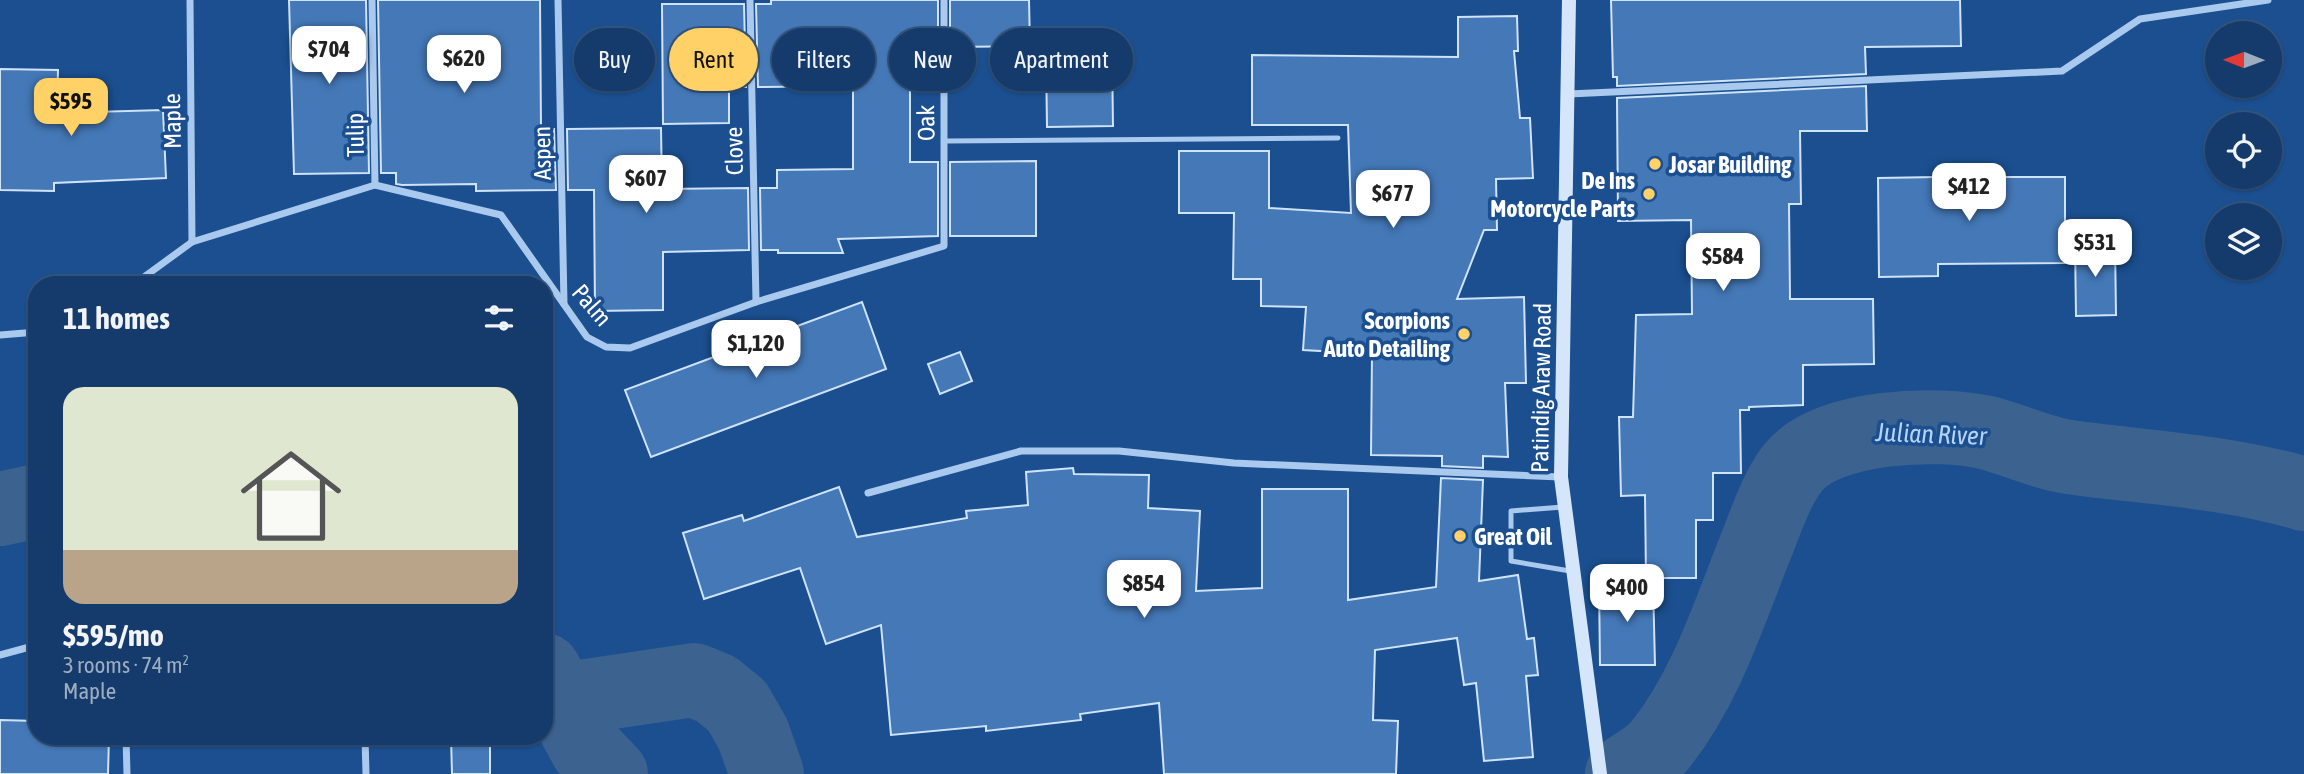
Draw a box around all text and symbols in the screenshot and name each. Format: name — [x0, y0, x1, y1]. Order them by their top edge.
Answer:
north arrow — [2205, 21, 2282, 98]
map controls — [2205, 21, 2282, 280]
pin: $704 — [288, 27, 370, 86]
chip: Buy — [574, 28, 655, 91]
chip: Rent — [669, 28, 758, 91]
chip: Filters — [772, 28, 875, 91]
chip: New — [889, 28, 976, 91]
chip: Apartment — [990, 28, 1133, 91]
text: $704 — [308, 36, 350, 62]
pin: $620 — [423, 36, 505, 95]
text: $620 — [443, 45, 485, 71]
pin: $595 — [30, 78, 112, 138]
text: $595 — [50, 88, 92, 114]
street label: Maple — [158, 93, 186, 149]
street label: Oak — [912, 104, 940, 141]
button: locate — [2205, 112, 2282, 189]
street label: Tulip — [341, 113, 369, 157]
street label: Aspen — [528, 126, 556, 180]
street label: Clove — [720, 127, 748, 175]
place label: Josar Building — [1668, 151, 1792, 178]
pin: $607 — [605, 156, 687, 215]
marker: Josar Building — [1647, 156, 1663, 172]
pin: $412 — [1928, 164, 2010, 223]
text: $607 — [625, 165, 667, 191]
place label: De Ins Motorcycle Parts — [1490, 167, 1636, 222]
pin: $677 — [1352, 170, 1434, 230]
text: $412 — [1948, 173, 1990, 199]
text: $677 — [1372, 180, 1414, 206]
marker: De Ins Motorcycle Parts — [1641, 186, 1657, 202]
button: layers — [2205, 203, 2282, 280]
pin: $531 — [2054, 219, 2136, 279]
text: $531 — [2074, 229, 2116, 255]
pin: $584 — [1682, 233, 1764, 293]
text: $584 — [1702, 243, 1744, 269]
street label: Palm — [567, 279, 617, 331]
icon: filters — [480, 299, 518, 337]
text: 11 homes — [63, 301, 170, 335]
street label: Patindig Araw Road — [1526, 303, 1556, 473]
place label: Scorpions Auto Detailing — [1323, 307, 1451, 362]
pin: $1,120 — [699, 320, 813, 380]
marker: Scorpions Auto Detailing — [1456, 326, 1472, 342]
text: $1,120 — [728, 330, 785, 356]
water label: Julian River — [1874, 417, 1988, 451]
icon: home — [228, 433, 354, 559]
place label: Great Oil — [1474, 523, 1553, 550]
marker: Great Oil — [1452, 528, 1468, 544]
pin: $854 — [1103, 560, 1185, 620]
pin: $400 — [1586, 564, 1668, 624]
text: $854 — [1123, 570, 1165, 596]
text: $400 — [1606, 574, 1648, 600]
text: $595/mo — [63, 618, 164, 652]
text: 3 rooms · 74 m² — [63, 652, 189, 678]
text: Maple — [63, 678, 116, 704]

